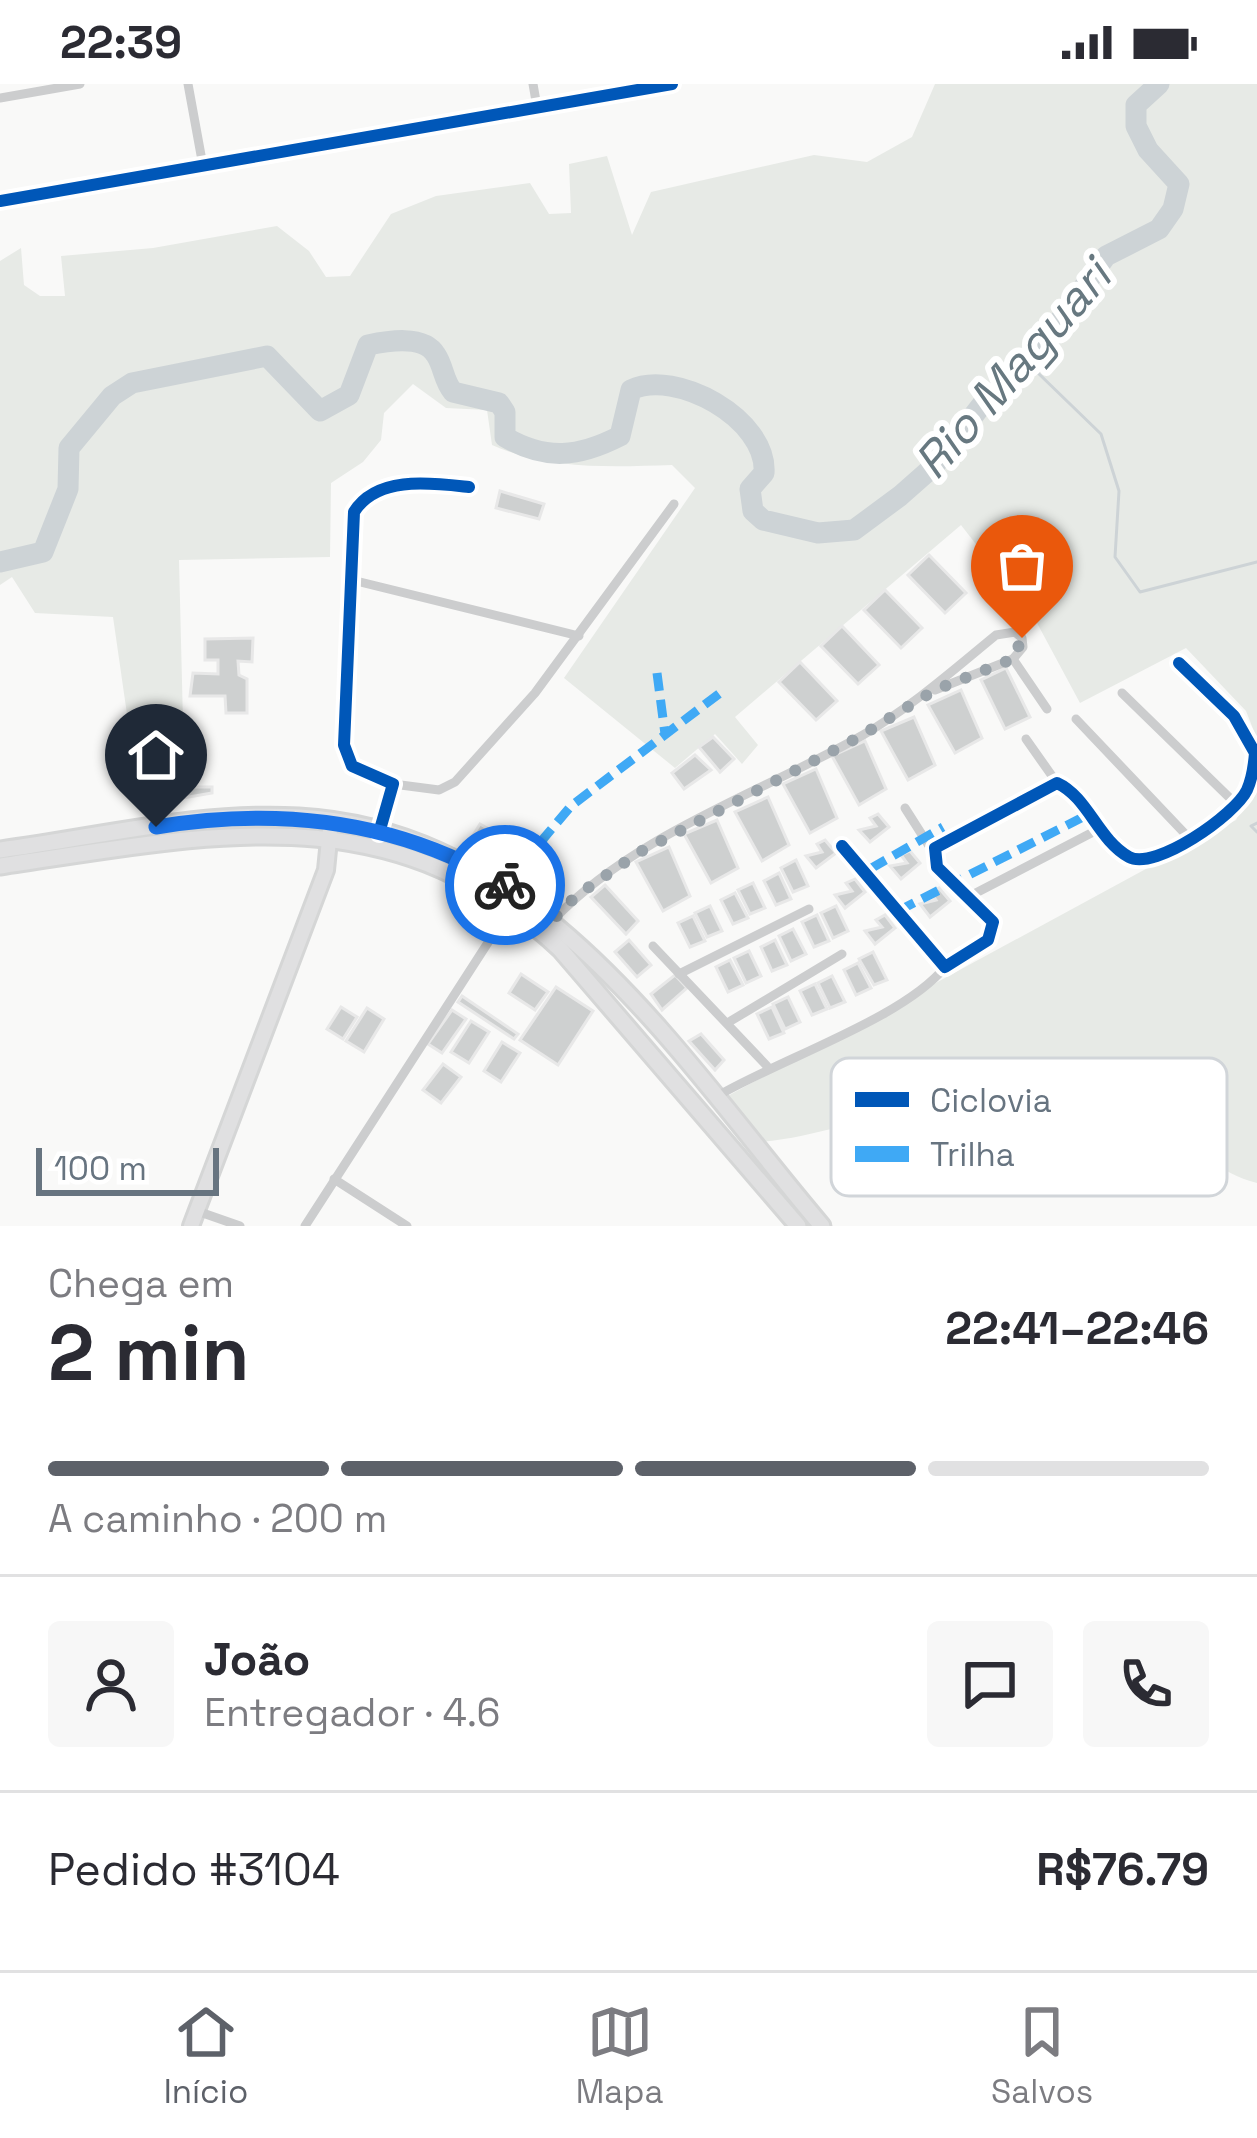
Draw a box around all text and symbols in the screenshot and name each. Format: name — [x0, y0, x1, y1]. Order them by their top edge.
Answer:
text: 22:39 — [60, 14, 182, 71]
water label: Rio Maguari — [901, 243, 1127, 491]
pin — [971, 515, 1073, 638]
icon: bag — [989, 533, 1055, 599]
pin — [105, 704, 207, 827]
icon: home — [123, 722, 189, 788]
courier — [445, 825, 565, 945]
icon: bike — [472, 852, 538, 918]
legend — [831, 1058, 1227, 1196]
text: Ciclovia — [930, 1080, 1052, 1122]
text: Trilha — [930, 1134, 1015, 1176]
scale bar — [36, 1142, 219, 1195]
text: 100 m — [54, 1148, 147, 1190]
text: Chega em — [48, 1259, 234, 1308]
text: 22:41–22:46 — [945, 1300, 1209, 1357]
text: 2 min — [48, 1303, 250, 1403]
text: A caminho · 200 m — [48, 1494, 387, 1543]
button: person — [48, 1621, 174, 1747]
button: chat — [927, 1621, 1053, 1747]
button: phone — [1083, 1621, 1209, 1747]
text: João — [204, 1631, 310, 1688]
text: Entregador · 4.6 — [204, 1688, 500, 1737]
text: Pedido #3104 — [48, 1841, 340, 1898]
text: R$76.79 — [1036, 1841, 1209, 1898]
tab: Início — [164, 1999, 248, 2113]
tab: Mapa — [576, 1999, 664, 2113]
tab: Salvos — [991, 1999, 1093, 2113]

